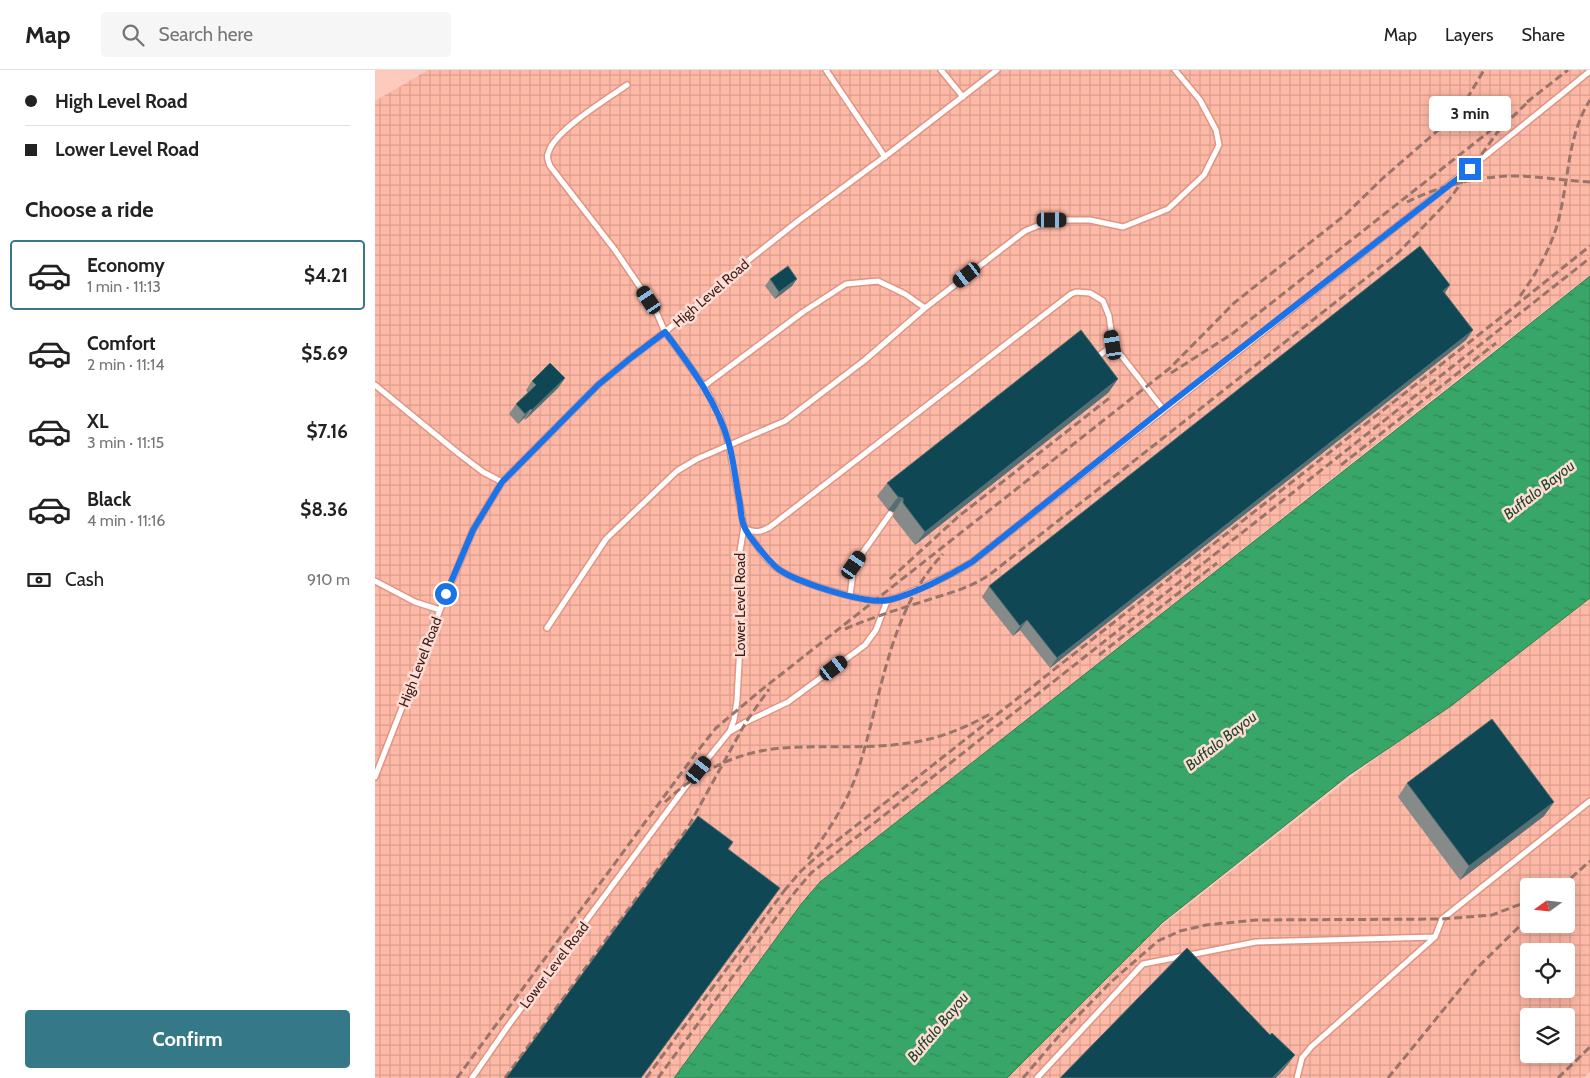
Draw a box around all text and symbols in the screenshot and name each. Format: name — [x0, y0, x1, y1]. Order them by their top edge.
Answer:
search box — [101, 12, 451, 57]
text: Map — [25, 20, 71, 49]
icon: search — [119, 21, 147, 49]
text: Search here — [159, 23, 253, 46]
text: Map — [1384, 24, 1417, 46]
text: Layers — [1445, 24, 1494, 46]
text: Share — [1522, 24, 1565, 46]
text: High Level Road — [55, 90, 188, 113]
callout: 3 min — [1429, 97, 1511, 132]
text: 3 min — [1451, 104, 1489, 123]
text: Lower Level Road — [55, 138, 199, 161]
route end — [1459, 158, 1481, 180]
text: Choose a ride — [25, 196, 154, 223]
car — [1037, 213, 1067, 228]
icon: car — [27, 253, 72, 298]
text: Economy — [87, 254, 165, 277]
street label: High Level Road — [669, 255, 753, 331]
car — [950, 260, 983, 290]
text: $4.21 — [304, 264, 348, 287]
text: 1 min · 11:13 — [87, 277, 161, 296]
car — [634, 283, 663, 317]
car — [1103, 329, 1122, 361]
icon: car — [27, 331, 72, 376]
text: Comfort — [87, 332, 156, 355]
text: $5.69 — [301, 342, 348, 365]
text: 2 min · 11:14 — [87, 355, 165, 374]
icon: car — [27, 409, 72, 454]
text: XL — [87, 410, 108, 433]
text: $7.16 — [306, 420, 348, 443]
text: 3 min · 11:15 — [87, 433, 164, 452]
water label: Buffalo Bayou — [1500, 457, 1578, 523]
icon: car — [27, 487, 72, 532]
text: Black — [87, 488, 131, 511]
text: $8.36 — [300, 498, 348, 521]
text: 4 min · 11:16 — [87, 511, 165, 530]
car — [839, 548, 868, 582]
street label: Lower Level Road — [731, 553, 749, 657]
icon: cash — [25, 566, 53, 594]
text: Cash — [65, 568, 104, 591]
text: 910 m — [307, 570, 350, 589]
route start — [435, 583, 457, 605]
street label: High Level Road — [395, 614, 445, 710]
car — [817, 653, 850, 683]
water label: Buffalo Bayou — [1182, 708, 1260, 774]
car — [683, 754, 714, 786]
north arrow — [1520, 878, 1575, 932]
map controls — [1520, 878, 1575, 1063]
street label: Lower Level Road — [515, 918, 593, 1012]
button: locate — [1520, 943, 1575, 998]
water label: Buffalo Bayou — [904, 988, 972, 1066]
button: layers — [1520, 1008, 1575, 1063]
button: Confirm — [25, 1010, 350, 1068]

